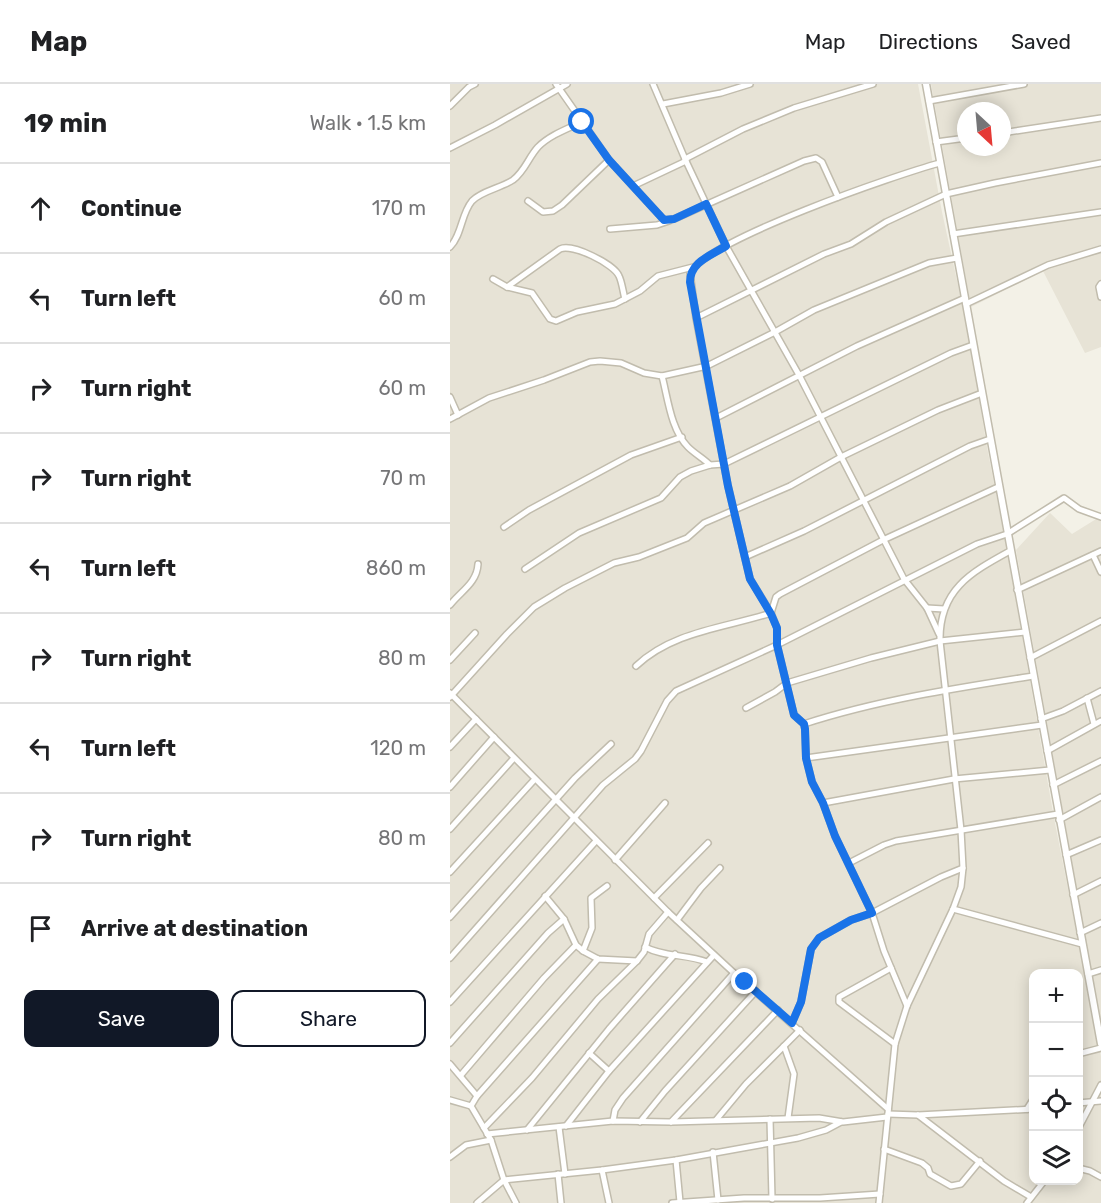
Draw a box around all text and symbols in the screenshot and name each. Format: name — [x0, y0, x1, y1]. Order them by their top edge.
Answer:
text: Map — [30, 25, 87, 58]
text: Map — [805, 29, 846, 54]
text: Directions — [879, 29, 978, 54]
text: Saved — [1011, 29, 1071, 54]
north arrow — [957, 102, 1011, 156]
text: 19 min — [24, 108, 107, 139]
route start — [568, 108, 594, 134]
text: Walk · 1.5 km — [310, 111, 426, 135]
icon: ahead — [24, 192, 57, 225]
text: Continue — [81, 195, 182, 222]
text: 170 m — [372, 196, 426, 220]
icon: left — [24, 282, 57, 315]
text: Turn left — [81, 285, 176, 312]
text: 60 m — [379, 286, 426, 310]
icon: right — [24, 372, 57, 405]
text: Turn right — [81, 375, 191, 402]
text: 60 m — [379, 376, 426, 400]
icon: right — [24, 462, 57, 495]
text: Turn right — [81, 465, 191, 492]
text: 70 m — [380, 466, 426, 490]
icon: left — [24, 552, 57, 585]
text: Turn left — [81, 555, 176, 582]
text: 860 m — [366, 556, 426, 580]
icon: right — [24, 642, 57, 675]
text: Turn right — [81, 645, 191, 672]
text: 80 m — [378, 646, 426, 670]
icon: left — [24, 732, 57, 765]
text: Turn left — [81, 735, 176, 762]
text: 120 m — [370, 736, 426, 760]
icon: right — [24, 822, 57, 855]
text: Turn right — [81, 825, 191, 852]
text: 80 m — [378, 826, 426, 850]
icon: arrive — [24, 912, 57, 945]
text: Arrive at destination — [81, 915, 308, 942]
route end — [731, 968, 757, 994]
map controls — [1029, 969, 1083, 1185]
button: + — [1029, 969, 1083, 1023]
button: Save — [24, 990, 219, 1047]
button: Share — [231, 990, 426, 1047]
button: − — [1029, 1023, 1083, 1077]
button: locate — [1029, 1077, 1083, 1131]
button: layers — [1029, 1131, 1083, 1185]

